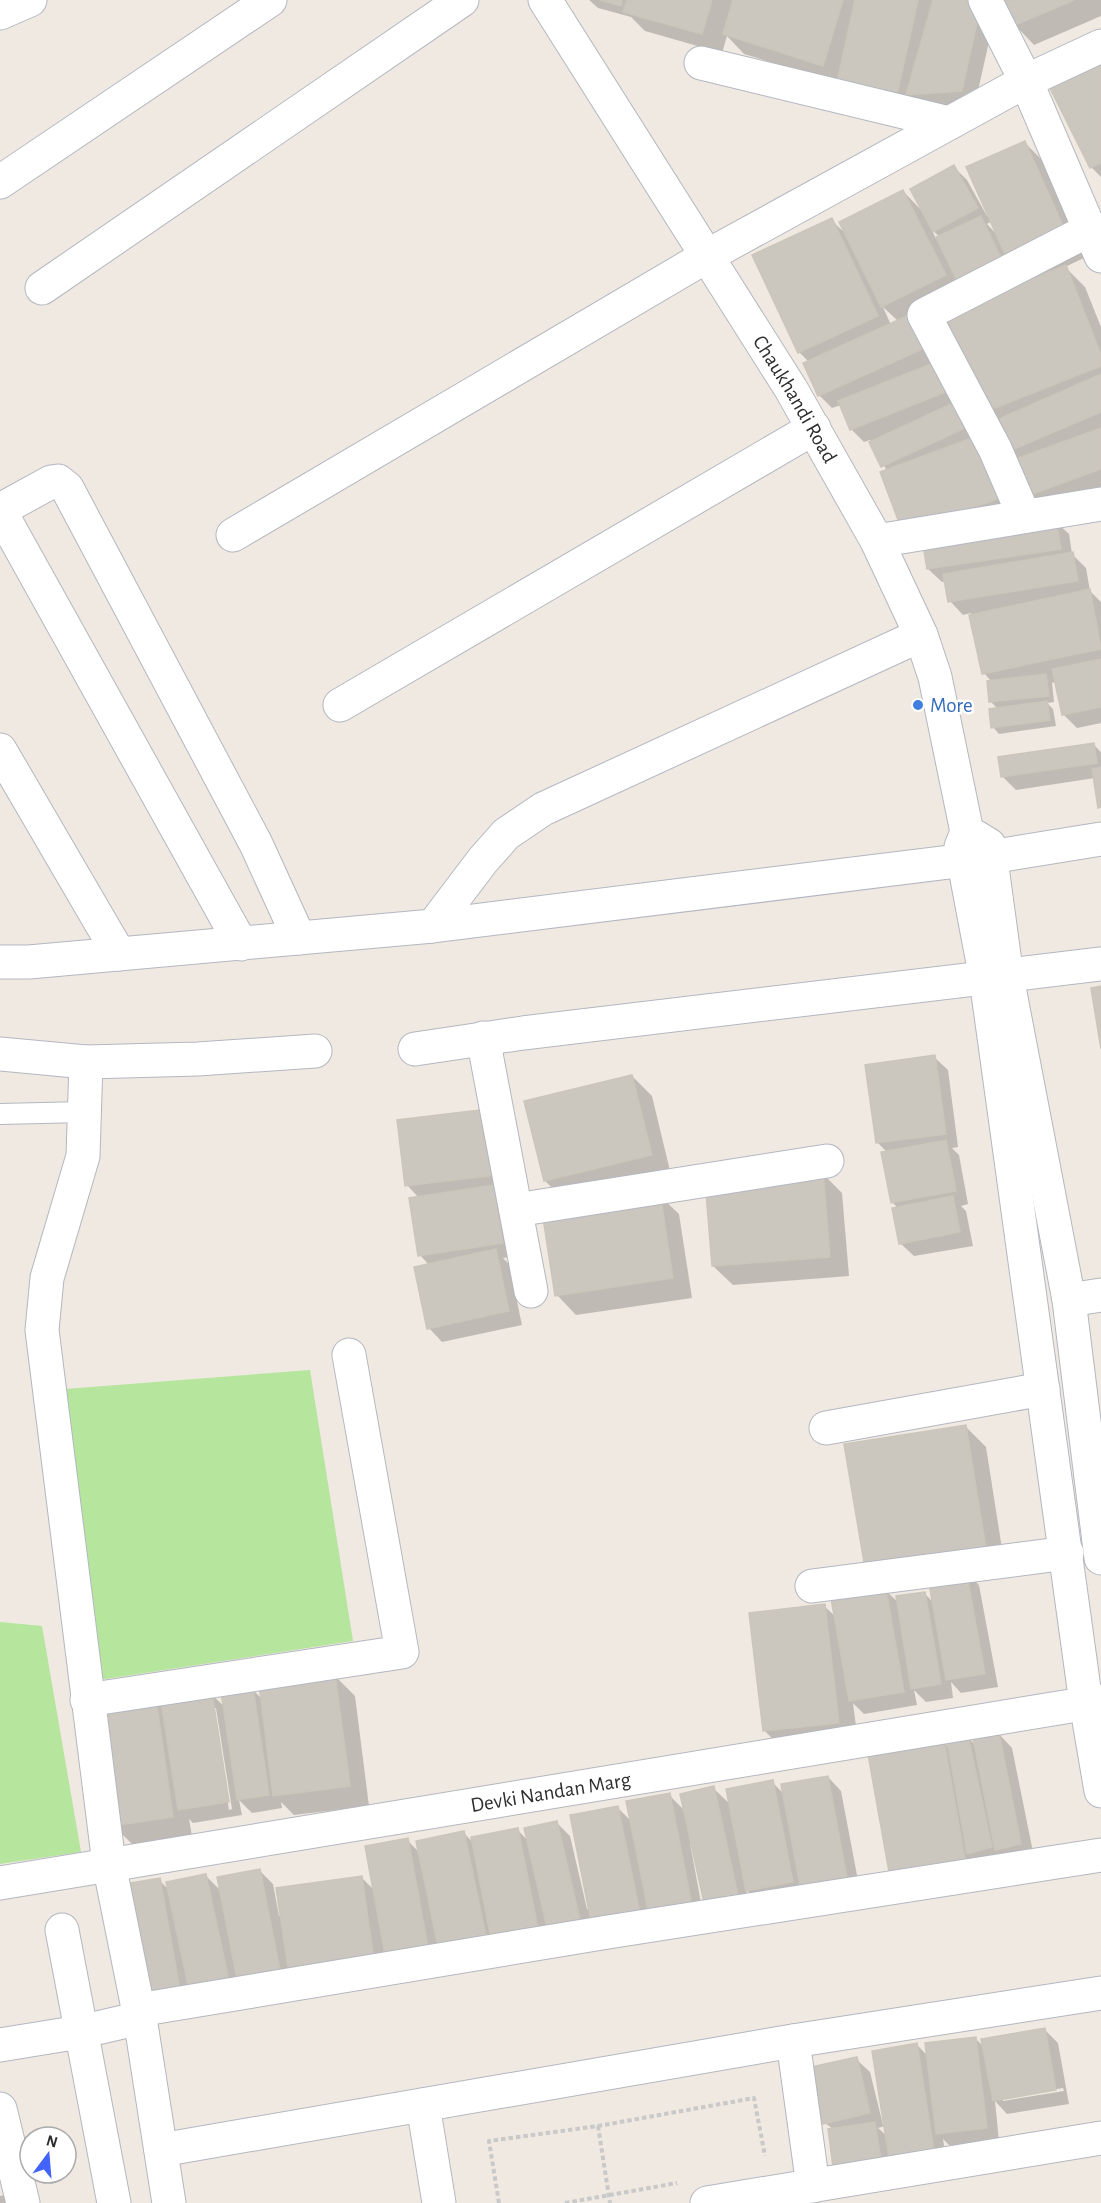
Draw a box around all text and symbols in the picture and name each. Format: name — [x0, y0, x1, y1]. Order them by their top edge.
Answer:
street label: Chaukhandi Road — [749, 332, 841, 467]
place label: More — [930, 695, 973, 716]
marker: More — [911, 698, 925, 712]
street label: Devki Nandan Marg — [469, 1769, 633, 1816]
north arrow — [18, 2125, 78, 2185]
text: N — [44, 2132, 59, 2151]

